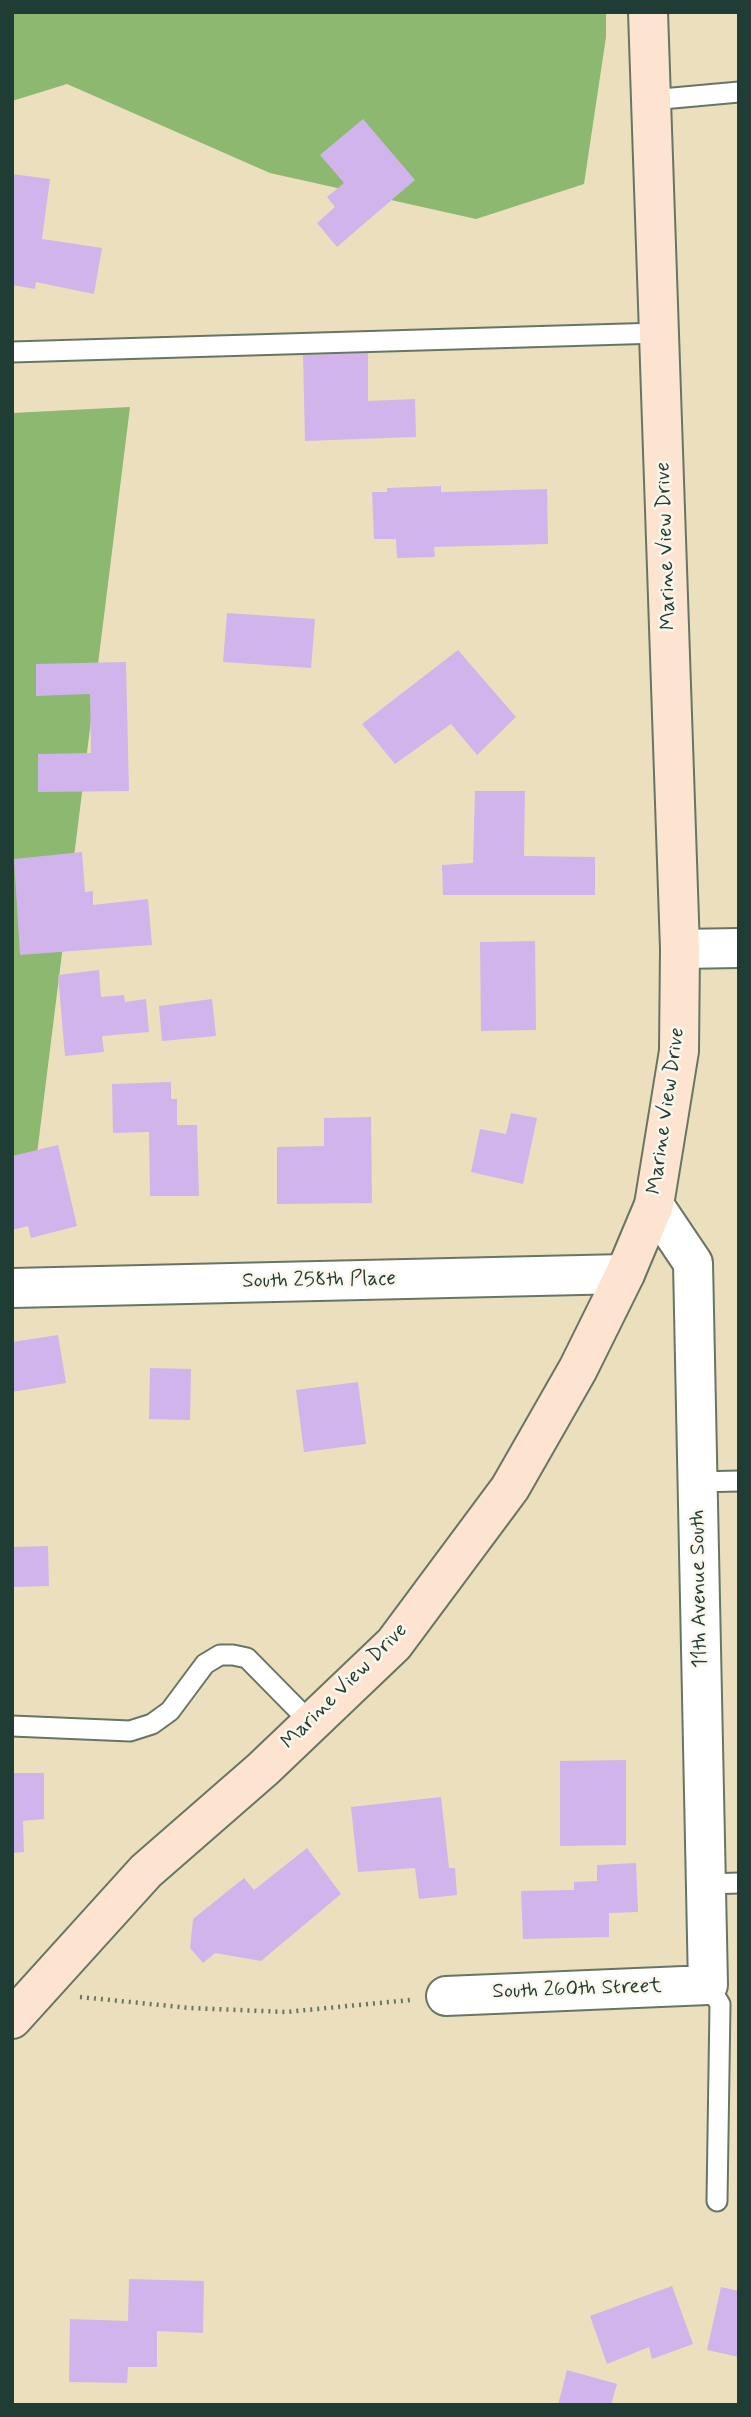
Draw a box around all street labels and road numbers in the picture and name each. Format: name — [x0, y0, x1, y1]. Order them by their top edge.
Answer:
street label: Marine View Drive — [651, 462, 683, 630]
street label: Marine View Drive — [643, 1026, 691, 1196]
street label: South 258th Place — [242, 1267, 396, 1295]
street label: 11th Avenue South — [686, 1509, 714, 1669]
street label: Marine View Drive — [277, 1619, 413, 1755]
street label: South 260th Street — [492, 1974, 662, 2006]

